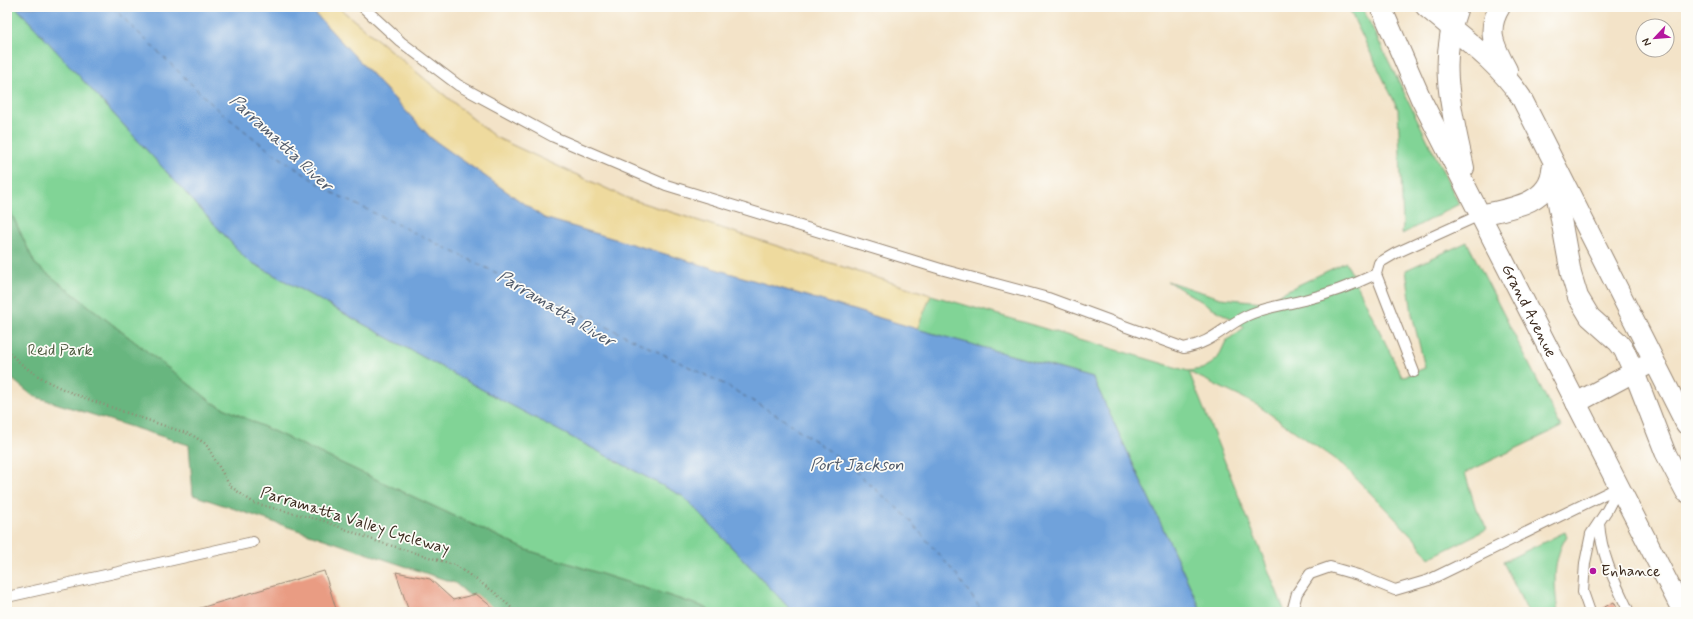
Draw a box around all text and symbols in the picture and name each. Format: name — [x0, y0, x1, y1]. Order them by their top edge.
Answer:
north arrow — [1635, 18, 1675, 58]
text: N — [1639, 36, 1655, 48]
water label: Parramatta River — [225, 90, 339, 198]
street label: Grand Avenue — [1497, 260, 1562, 361]
water label: Parramatta River — [493, 265, 621, 354]
park label: Reid Park — [28, 340, 92, 361]
water label: Port Jackson — [810, 454, 904, 476]
street label: Parramatta Valley Cycleway — [258, 482, 452, 560]
place label: Enhance — [1601, 561, 1661, 582]
marker: Enhance — [1588, 566, 1598, 576]

